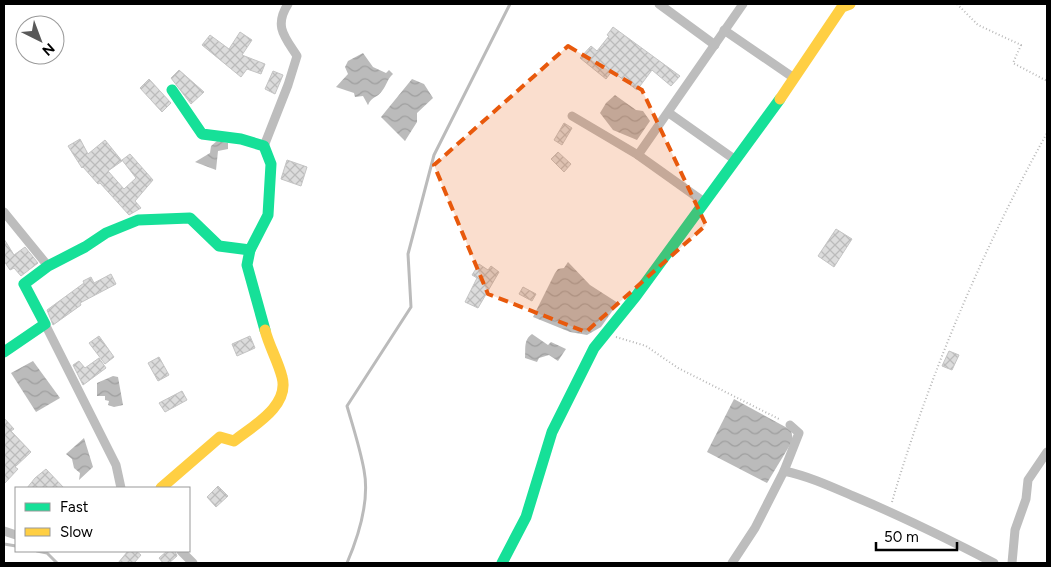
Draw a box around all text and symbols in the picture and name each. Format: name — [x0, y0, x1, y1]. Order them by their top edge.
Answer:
north arrow — [15, 15, 65, 65]
text: N — [39, 39, 58, 59]
legend — [15, 487, 190, 552]
text: Fast — [60, 498, 89, 516]
scale bar — [876, 520, 957, 552]
text: Slow — [60, 523, 93, 541]
text: 50 m — [884, 528, 919, 546]

